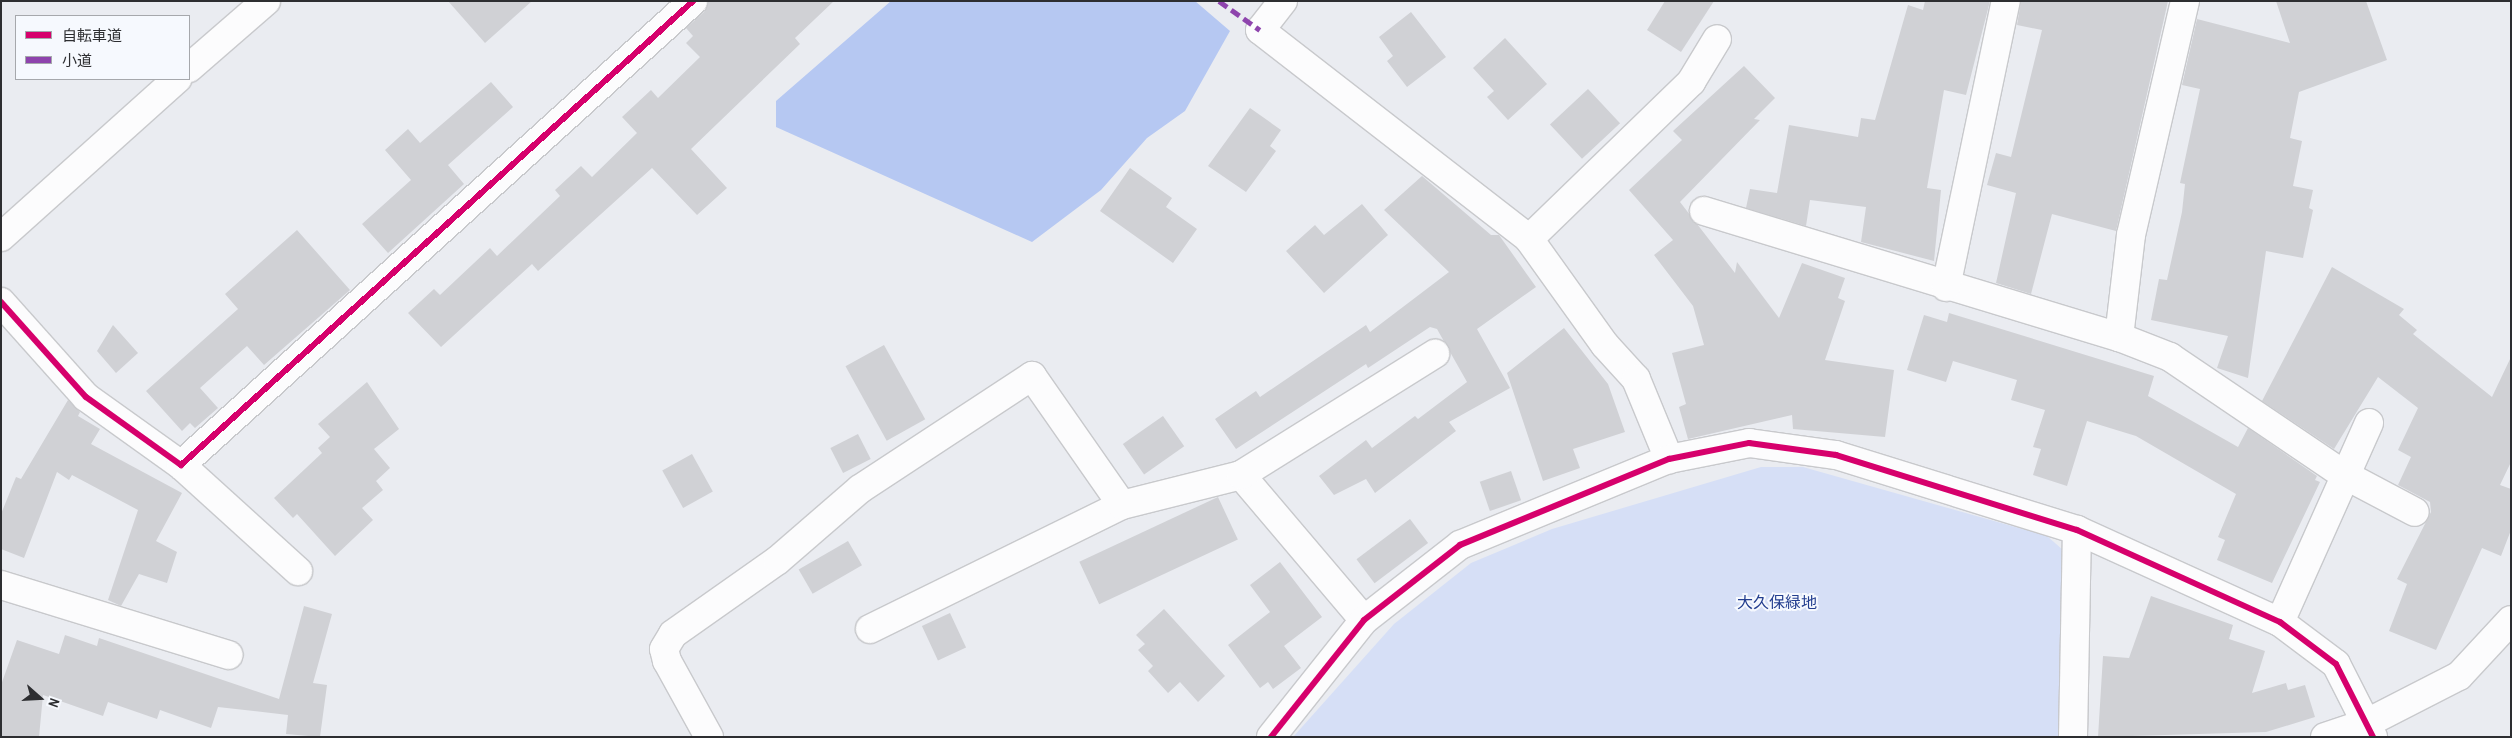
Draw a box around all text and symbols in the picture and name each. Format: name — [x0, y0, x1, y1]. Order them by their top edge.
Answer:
legend — [15, 15, 190, 80]
text: 自転車道 — [62, 25, 122, 46]
text: 小道 — [62, 50, 92, 71]
park label: 大久保緑地 — [1737, 592, 1817, 612]
north arrow — [15, 673, 65, 723]
text: N — [44, 696, 64, 710]

